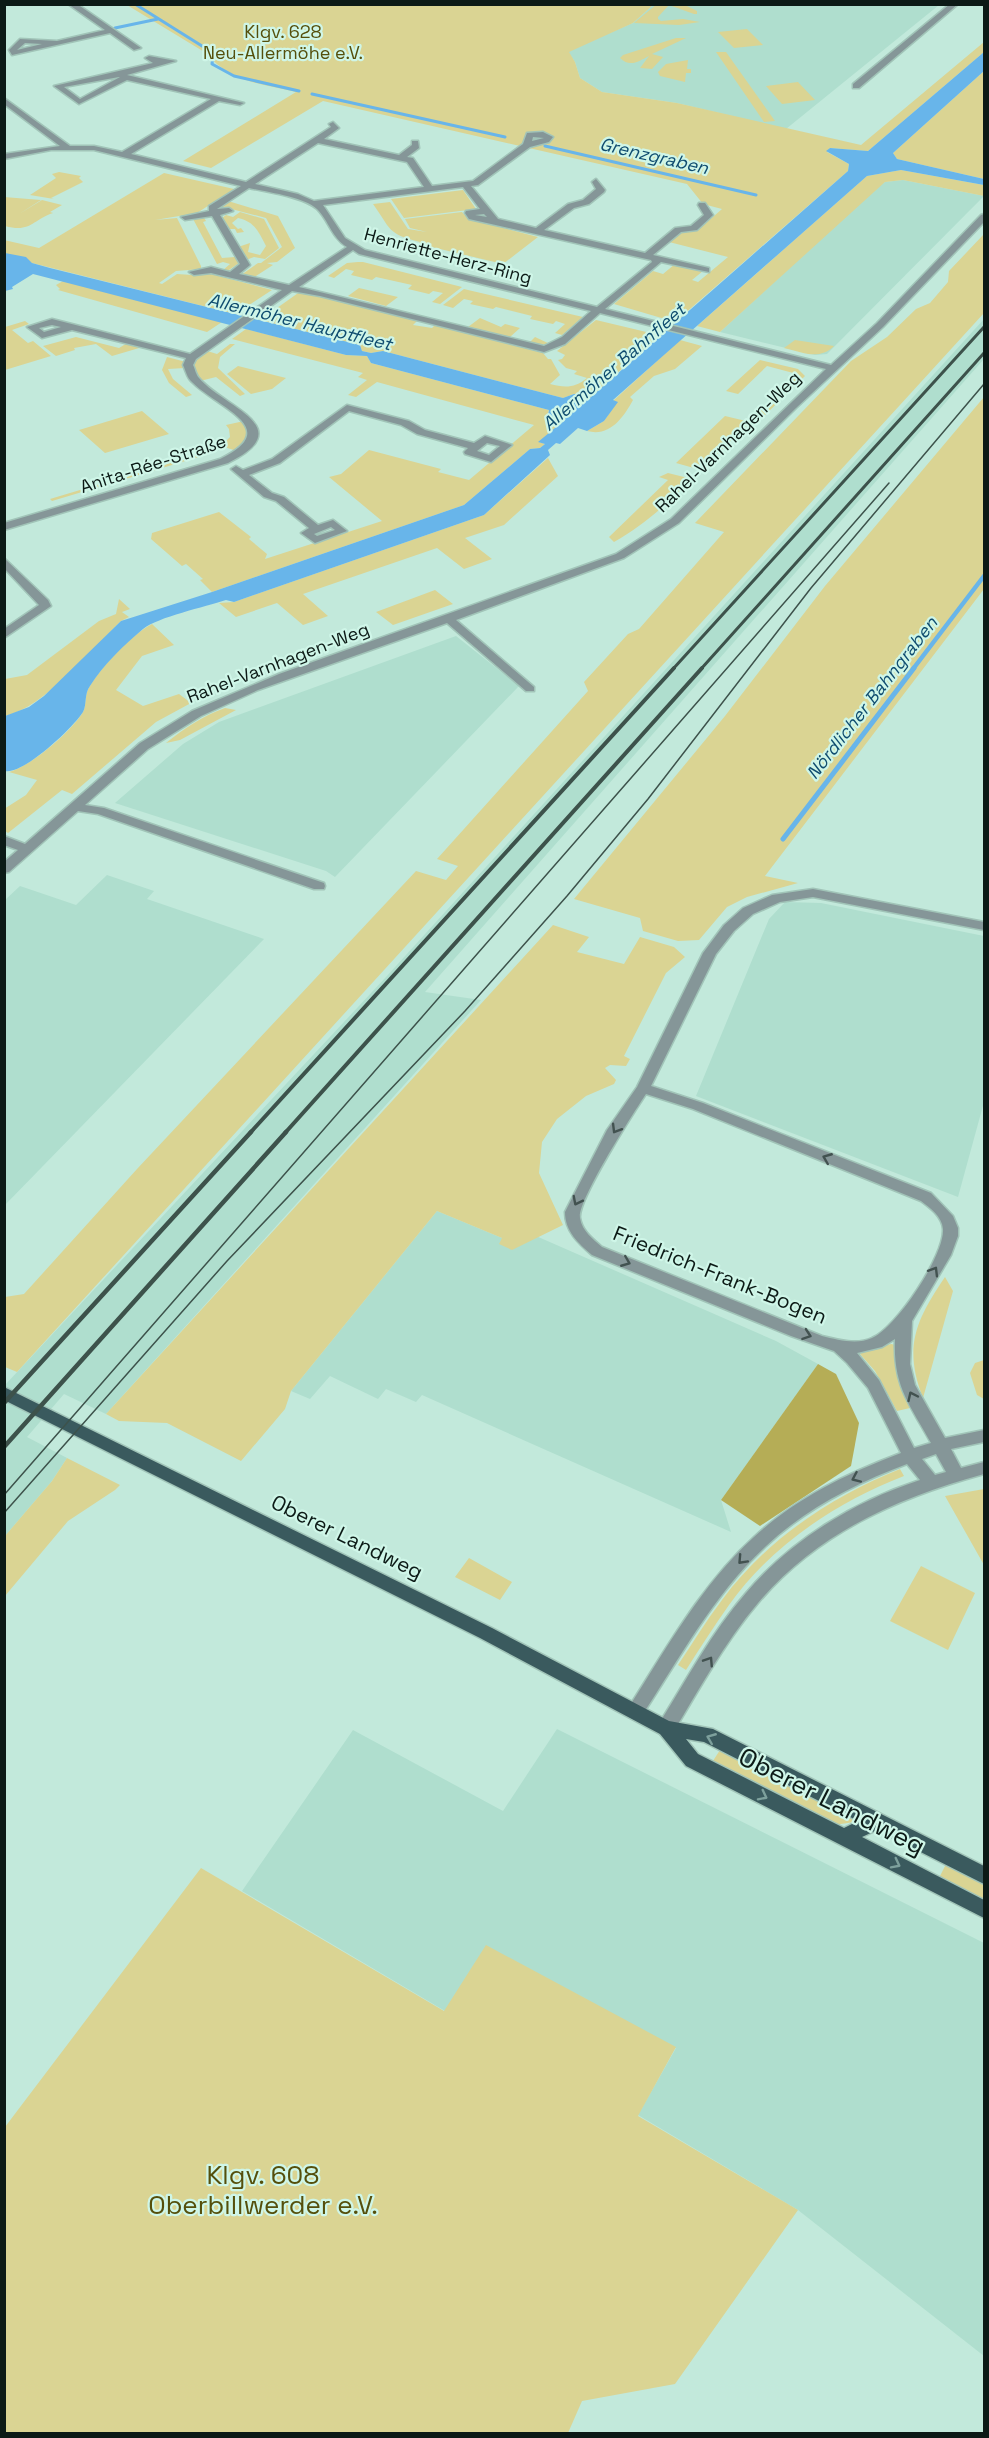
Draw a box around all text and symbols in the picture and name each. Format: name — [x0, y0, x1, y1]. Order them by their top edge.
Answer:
park label: Klgv. 628 Neu-Allermöhe e.V. — [203, 20, 363, 64]
water label: Grenzgraben — [598, 132, 712, 179]
street label: Henriette-Herz-Ring — [362, 222, 535, 289]
water label: Allermöher Hauptfleet — [206, 288, 396, 356]
water label: Allermöher Bahnfleet — [537, 297, 691, 435]
street label: Rahel-Varnhagen-Weg — [650, 366, 805, 517]
street label: Anita-Rée-Straße — [77, 429, 229, 498]
water label: Nördlicher Bahngraben — [801, 611, 943, 783]
street label: Rahel-Varnhagen-Weg — [183, 617, 372, 708]
one-way arrow — [611, 1123, 623, 1133]
one-way arrow — [822, 1152, 832, 1165]
one-way arrow — [573, 1195, 585, 1206]
street label: Friedrich-Frank-Bogen — [609, 1219, 831, 1330]
one-way arrow — [620, 1255, 630, 1268]
one-way arrow — [927, 1267, 939, 1277]
one-way arrow — [801, 1327, 812, 1340]
one-way arrow — [907, 1392, 919, 1403]
one-way arrow — [852, 1470, 863, 1482]
street label: Oberer Landweg — [267, 1488, 428, 1585]
one-way arrow — [739, 1553, 750, 1564]
one-way arrow — [701, 1657, 713, 1667]
one-way arrow — [706, 1733, 717, 1745]
street label: Oberer Landweg — [733, 1739, 931, 1863]
one-way arrow — [757, 1789, 768, 1800]
one-way arrow — [889, 1857, 900, 1868]
park label: Klgv. 608 Oberbillwerder e.V. — [148, 2158, 378, 2222]

